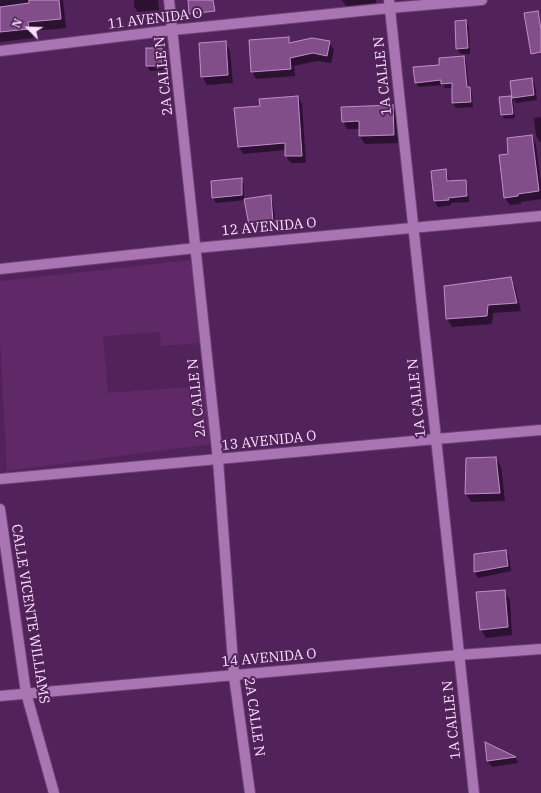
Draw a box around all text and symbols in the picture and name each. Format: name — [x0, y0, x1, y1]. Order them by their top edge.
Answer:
street label: 11 AVENIDA O — [107, 5, 203, 33]
north arrow — [8, 8, 48, 48]
text: N — [9, 17, 25, 30]
street label: 2A CALLE N — [151, 36, 177, 116]
street label: 1A CALLE N — [370, 36, 396, 116]
street label: 12 AVENIDA O — [221, 214, 317, 240]
street label: 2A CALLE N — [184, 358, 210, 438]
street label: 1A CALLE N — [404, 358, 430, 438]
street label: 13 AVENIDA O — [221, 428, 317, 454]
street label: CALLE VICENTE WILLIAMS — [7, 523, 53, 705]
street label: 14 AVENIDA O — [221, 645, 317, 671]
street label: 2A CALLE N — [240, 676, 268, 758]
street label: 1A CALLE N — [439, 680, 465, 760]

